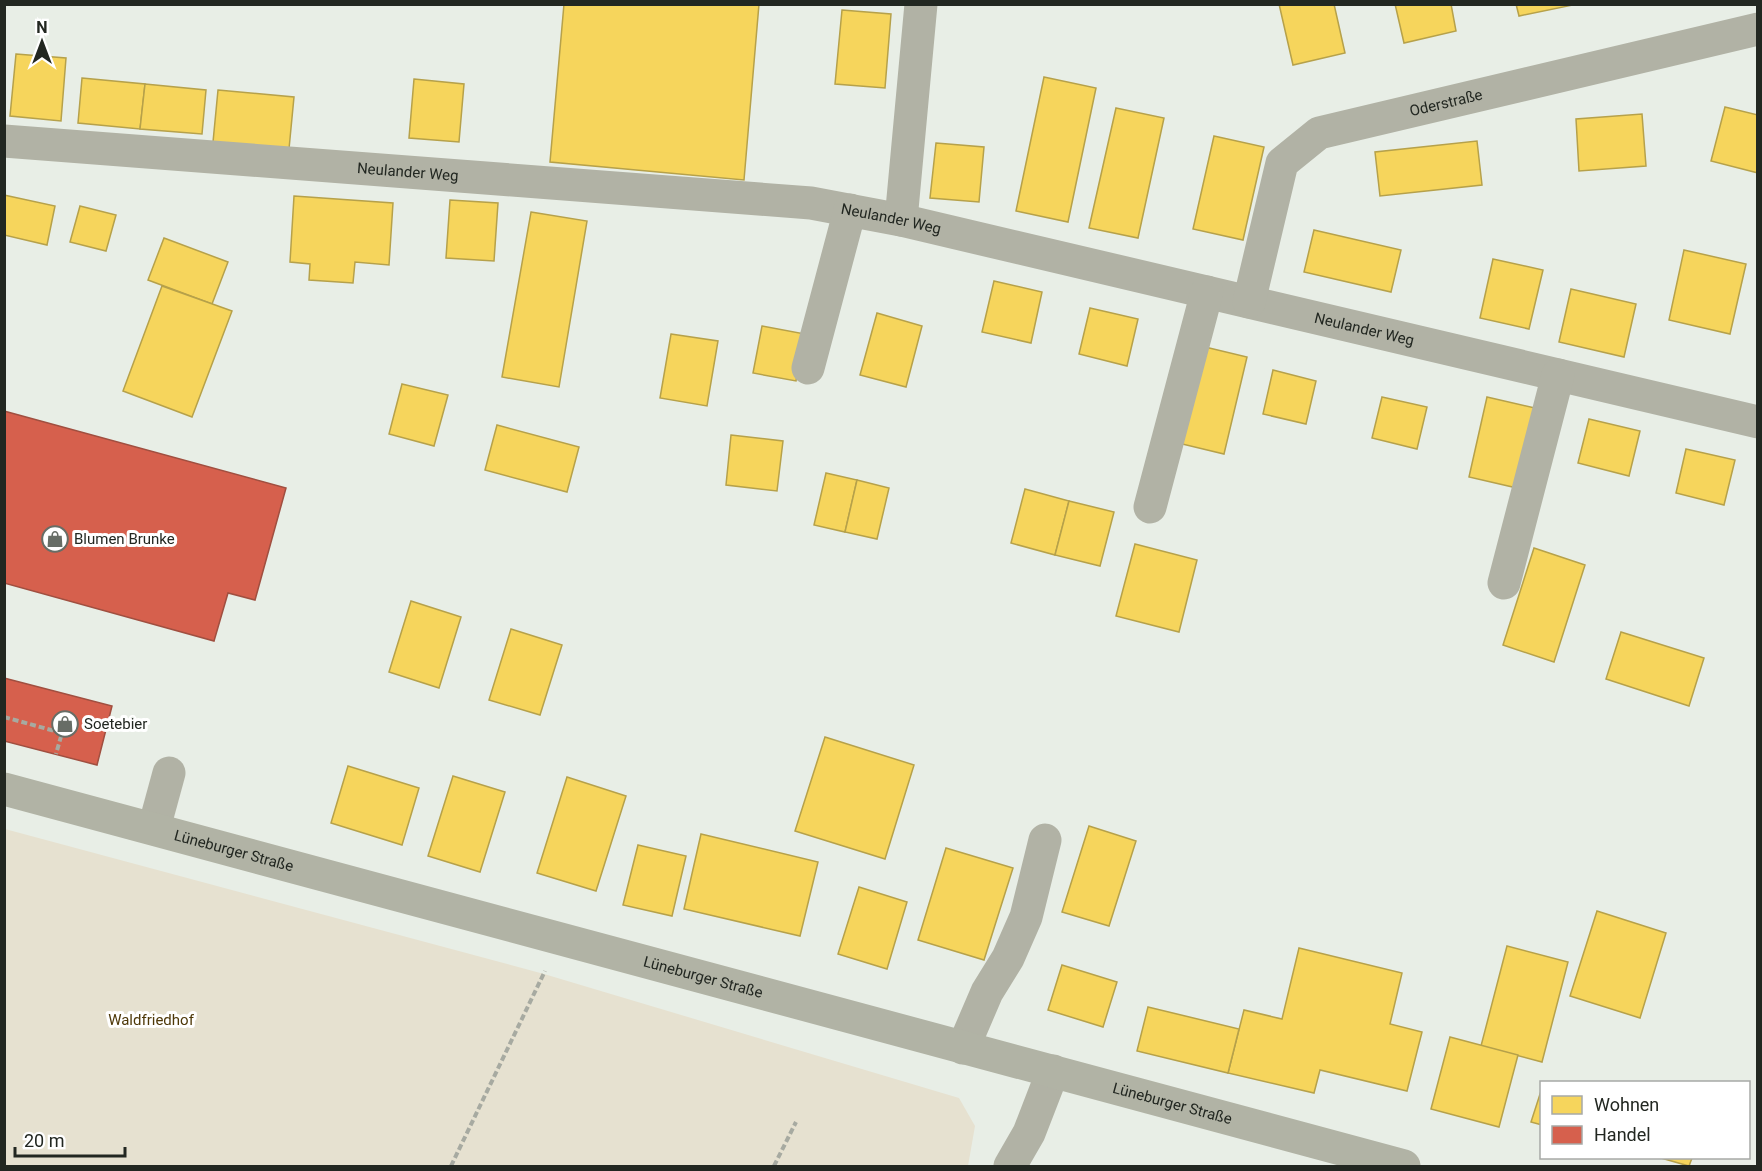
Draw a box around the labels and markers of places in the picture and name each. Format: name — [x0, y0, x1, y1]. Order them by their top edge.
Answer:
shop icon: Blumen Brunke — [40, 524, 70, 554]
place label: Blumen Brunke — [74, 530, 175, 548]
shop icon: Soetebier — [50, 709, 80, 739]
place label: Soetebier — [84, 715, 147, 733]

